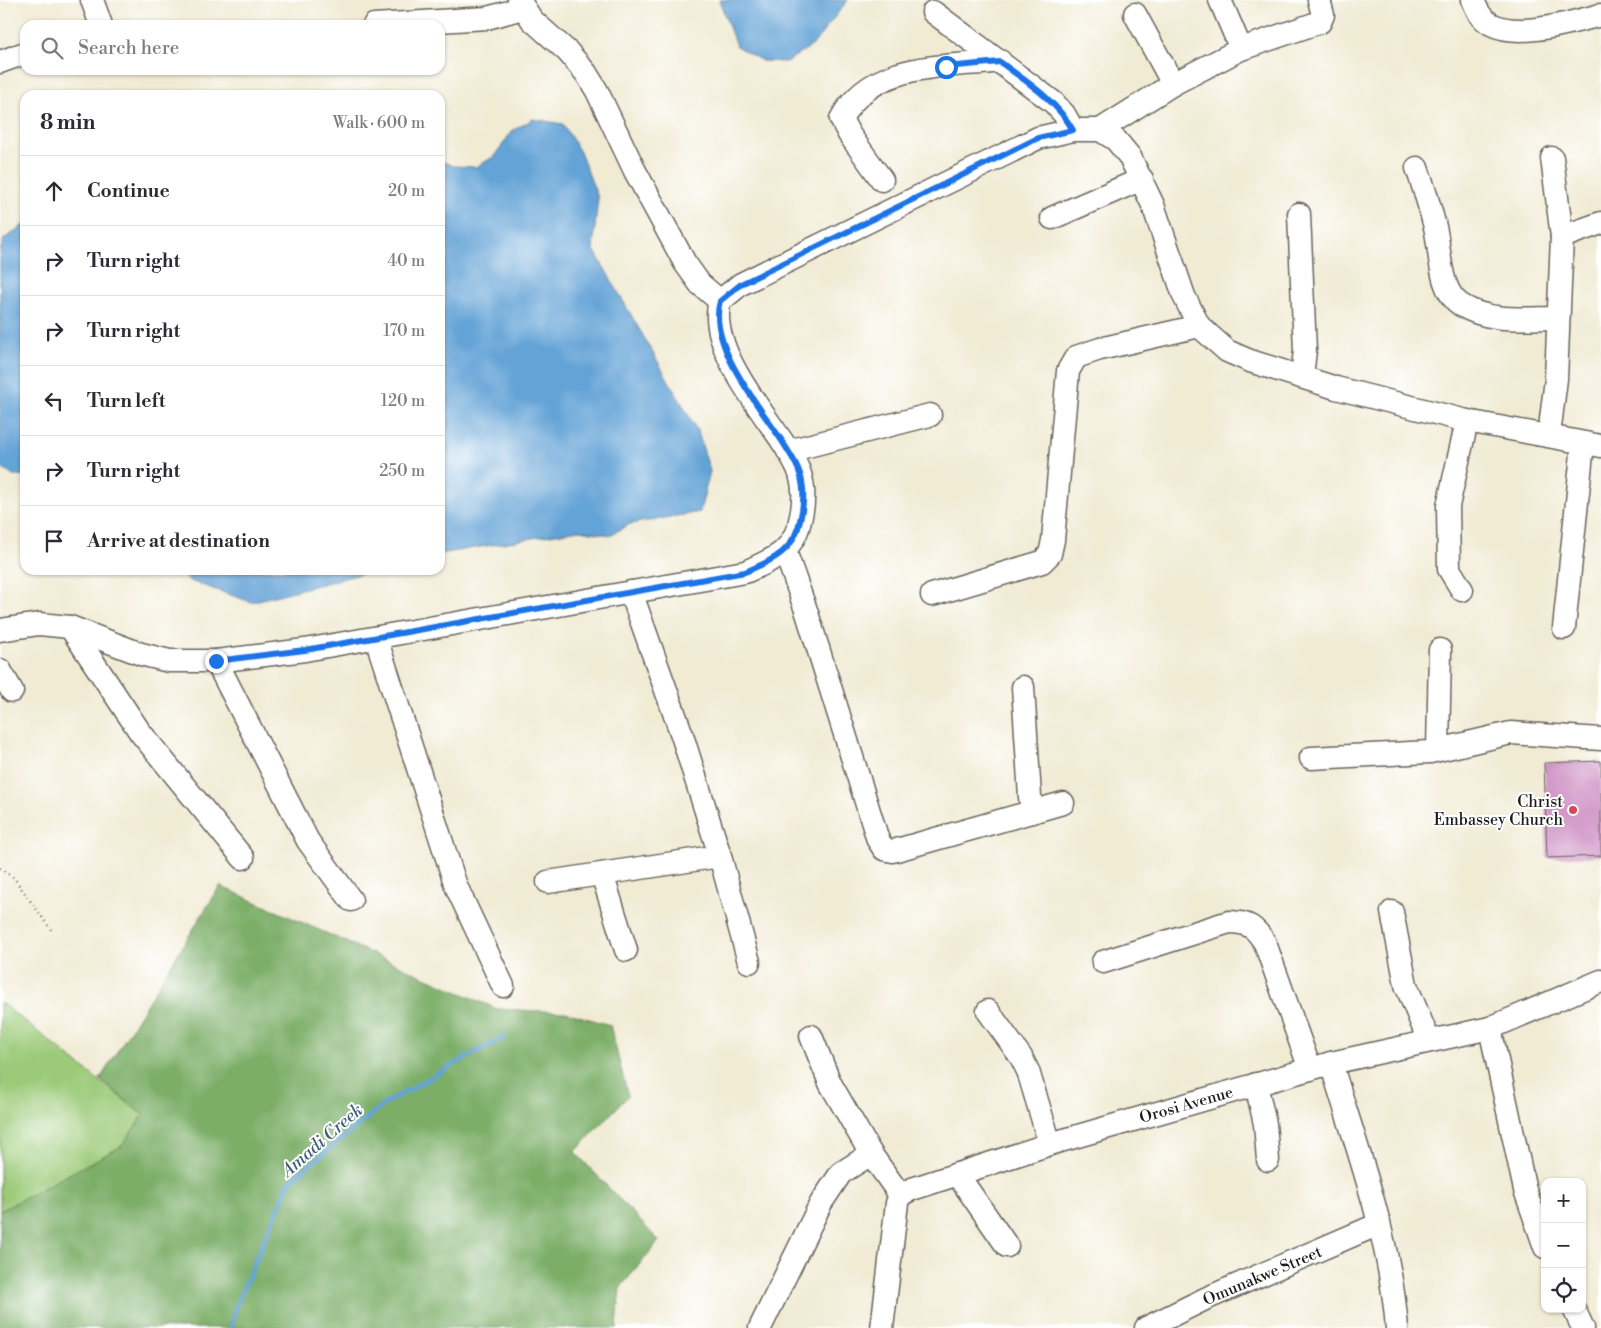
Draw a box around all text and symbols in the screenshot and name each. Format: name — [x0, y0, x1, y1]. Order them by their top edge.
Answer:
search box — [20, 20, 445, 75]
icon: search — [38, 34, 66, 62]
text: Search here — [78, 36, 179, 60]
route start — [935, 56, 958, 79]
text: 8 min — [40, 110, 95, 136]
text: Walk · 600 m — [333, 113, 425, 133]
icon: ahead — [40, 177, 68, 205]
text: Continue — [87, 179, 170, 203]
text: 20 m — [388, 181, 425, 201]
icon: right — [40, 247, 68, 275]
text: Turn right — [87, 249, 180, 273]
text: 40 m — [388, 251, 425, 271]
icon: right — [40, 317, 68, 345]
text: Turn right — [87, 319, 180, 343]
text: 170 m — [383, 321, 425, 341]
icon: left — [40, 387, 68, 415]
text: Turn left — [87, 389, 166, 413]
text: 120 m — [381, 391, 425, 411]
icon: right — [40, 457, 68, 485]
text: Turn right — [87, 459, 180, 483]
text: 250 m — [379, 461, 425, 481]
icon: arrive — [40, 527, 68, 555]
text: Arrive at destination — [87, 529, 270, 553]
route end — [205, 650, 228, 673]
place label: Christ Embassey Church — [1434, 792, 1563, 830]
marker: Christ Embassey Church — [1567, 804, 1579, 816]
street label: Orosi Avenue — [1137, 1082, 1235, 1128]
water label: Amadi Creek — [275, 1099, 368, 1183]
map controls — [1541, 1178, 1586, 1313]
button: + — [1541, 1178, 1586, 1223]
button: − — [1541, 1223, 1586, 1268]
street label: Omunakwe Street — [1200, 1242, 1325, 1310]
button: locate — [1541, 1268, 1586, 1313]

